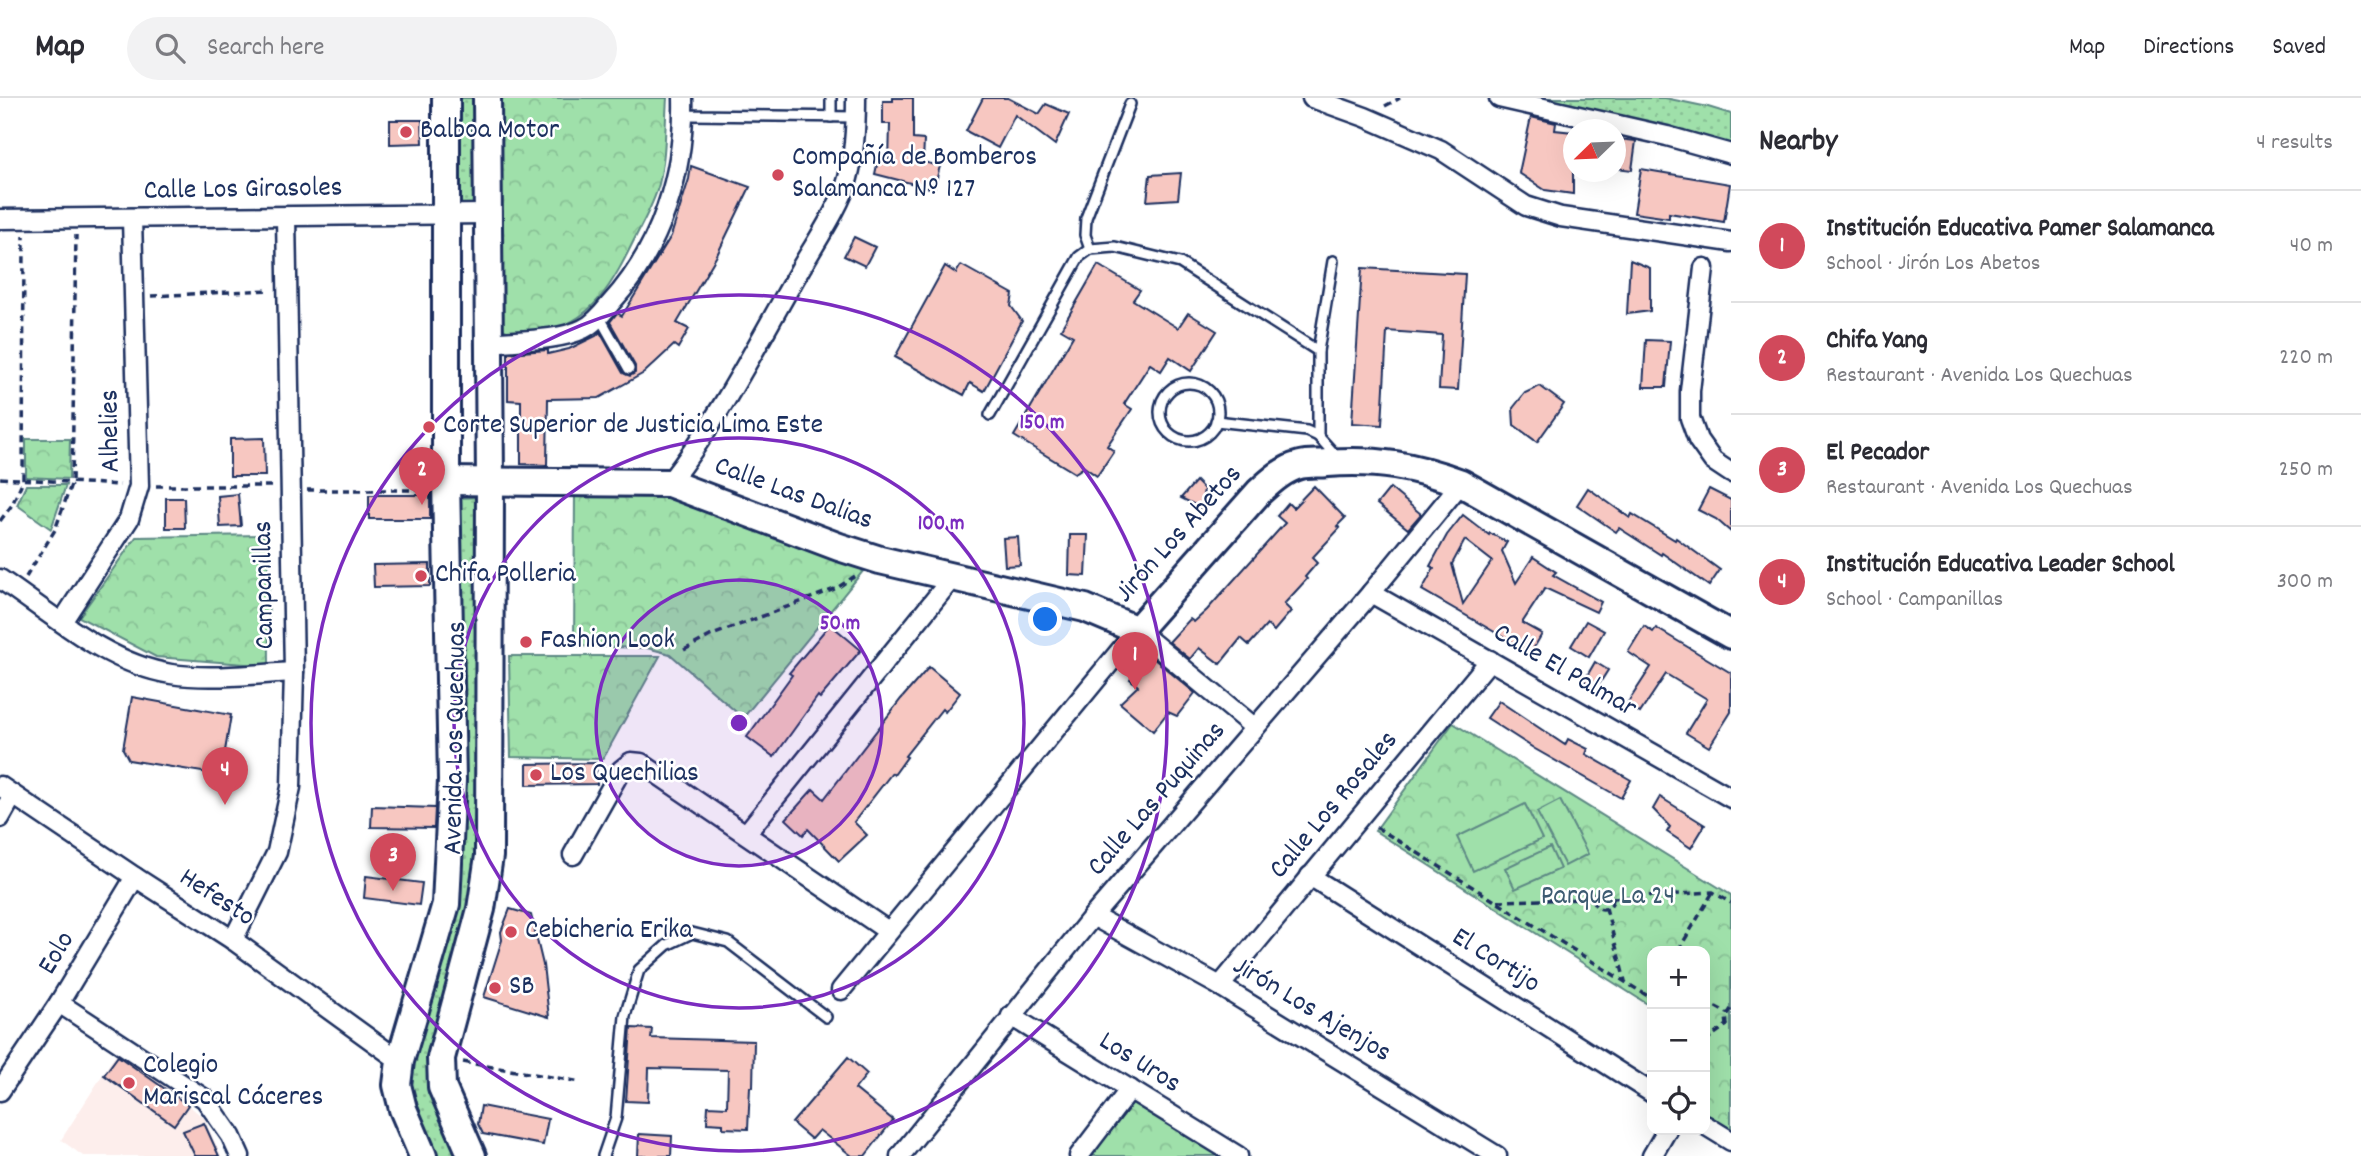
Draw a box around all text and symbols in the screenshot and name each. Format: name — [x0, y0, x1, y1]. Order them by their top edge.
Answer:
search box — [127, 17, 617, 80]
text: Map — [35, 25, 85, 72]
icon: search — [151, 29, 189, 67]
text: Search here — [207, 30, 325, 67]
text: Map — [2069, 31, 2105, 65]
text: Directions — [2143, 31, 2234, 65]
text: Saved — [2272, 31, 2326, 65]
place label: Balboa Motor — [420, 112, 560, 152]
north arrow — [1563, 119, 1626, 182]
text: Nearby — [1759, 122, 1837, 165]
marker: Balboa Motor — [398, 124, 414, 140]
text: 4 results — [2256, 127, 2333, 160]
place label: Compañía de Bomberos Salamanca Nº 127 — [792, 139, 1037, 211]
marker: Compañía de Bomberos Salamanca Nº 127 — [770, 167, 786, 183]
street label: Calle Los Girasoles — [143, 169, 343, 213]
text: Institución Educativa Pamer Salamanca — [1826, 211, 2214, 248]
text: 1 — [1779, 230, 1785, 263]
text: 40 m — [2290, 230, 2333, 263]
text: School · Jirón Los Abetos — [1826, 248, 2041, 281]
text: Chifa Yang — [1826, 323, 1928, 360]
text: 2 — [1777, 342, 1787, 375]
text: 220 m — [2279, 342, 2333, 375]
text: Restaurant · Avenida Los Quechuas — [1826, 360, 2133, 393]
street label: Alhelies — [91, 389, 133, 473]
place label: Corte Superior de Justicia Lima Este — [443, 407, 823, 447]
text: 150 m — [1019, 409, 1065, 439]
marker: Corte Superior de Justicia Lima Este — [421, 419, 437, 435]
text: El Pecador — [1826, 435, 1929, 472]
pin: 2 — [399, 447, 445, 505]
street label: Calle Las Dalias — [708, 448, 878, 542]
text: 3 — [1777, 454, 1787, 487]
text: 250 m — [2279, 454, 2333, 487]
street label: Jirón Los Abetos — [1107, 457, 1253, 613]
text: Restaurant · Avenida Los Quechuas — [1826, 472, 2133, 505]
text: 100 m — [918, 510, 964, 540]
street label: Campanillas — [245, 520, 287, 650]
text: Institución Educativa Leader School — [1826, 547, 2175, 584]
place label: Chifa Polleria — [435, 556, 577, 596]
text: 4 — [1777, 566, 1787, 599]
text: 300 m — [2277, 566, 2333, 599]
marker: Chifa Polleria — [413, 568, 429, 584]
text: School · Campanillas — [1826, 584, 2003, 617]
your location — [1028, 602, 1062, 636]
text: 50 m — [820, 610, 860, 640]
street label: Calle El Palmar — [1485, 615, 1644, 730]
street label: Avenida Los Quechuas — [435, 621, 479, 855]
place label: Fashion Look — [540, 622, 675, 662]
pin: 1 — [1112, 632, 1158, 690]
marker: Fashion Look — [518, 634, 534, 650]
centre of rings — [727, 711, 751, 735]
street label: Calle Las Puquinas — [1079, 714, 1237, 886]
street label: Calle Los Rosales — [1261, 723, 1409, 889]
pin: 4 — [202, 747, 248, 805]
place label: Los Quechilias — [550, 755, 699, 795]
marker: Los Quechilias — [528, 767, 544, 783]
pin: 3 — [370, 833, 416, 891]
street label: Hefesto — [170, 860, 262, 938]
park label: Parque La 24 — [1541, 878, 1675, 918]
place label: Cebicheria Erika — [525, 912, 694, 952]
street label: El Cortijo — [1443, 919, 1547, 1005]
marker: Cebicheria Erika — [503, 924, 519, 940]
street label: Eolo — [29, 925, 87, 983]
map controls — [1647, 946, 1710, 1135]
button: + — [1647, 946, 1710, 1009]
street label: Jirón Los Ajenjos — [1224, 948, 1398, 1074]
place label: SB — [509, 968, 535, 1008]
marker: SB — [487, 980, 503, 996]
button: − — [1647, 1009, 1710, 1072]
street label: Los Uros — [1090, 1023, 1188, 1105]
place label: Colegio Mariscal Cáceres — [143, 1047, 323, 1119]
button: locate — [1647, 1072, 1710, 1135]
marker: Colegio Mariscal Cáceres — [121, 1075, 137, 1091]

